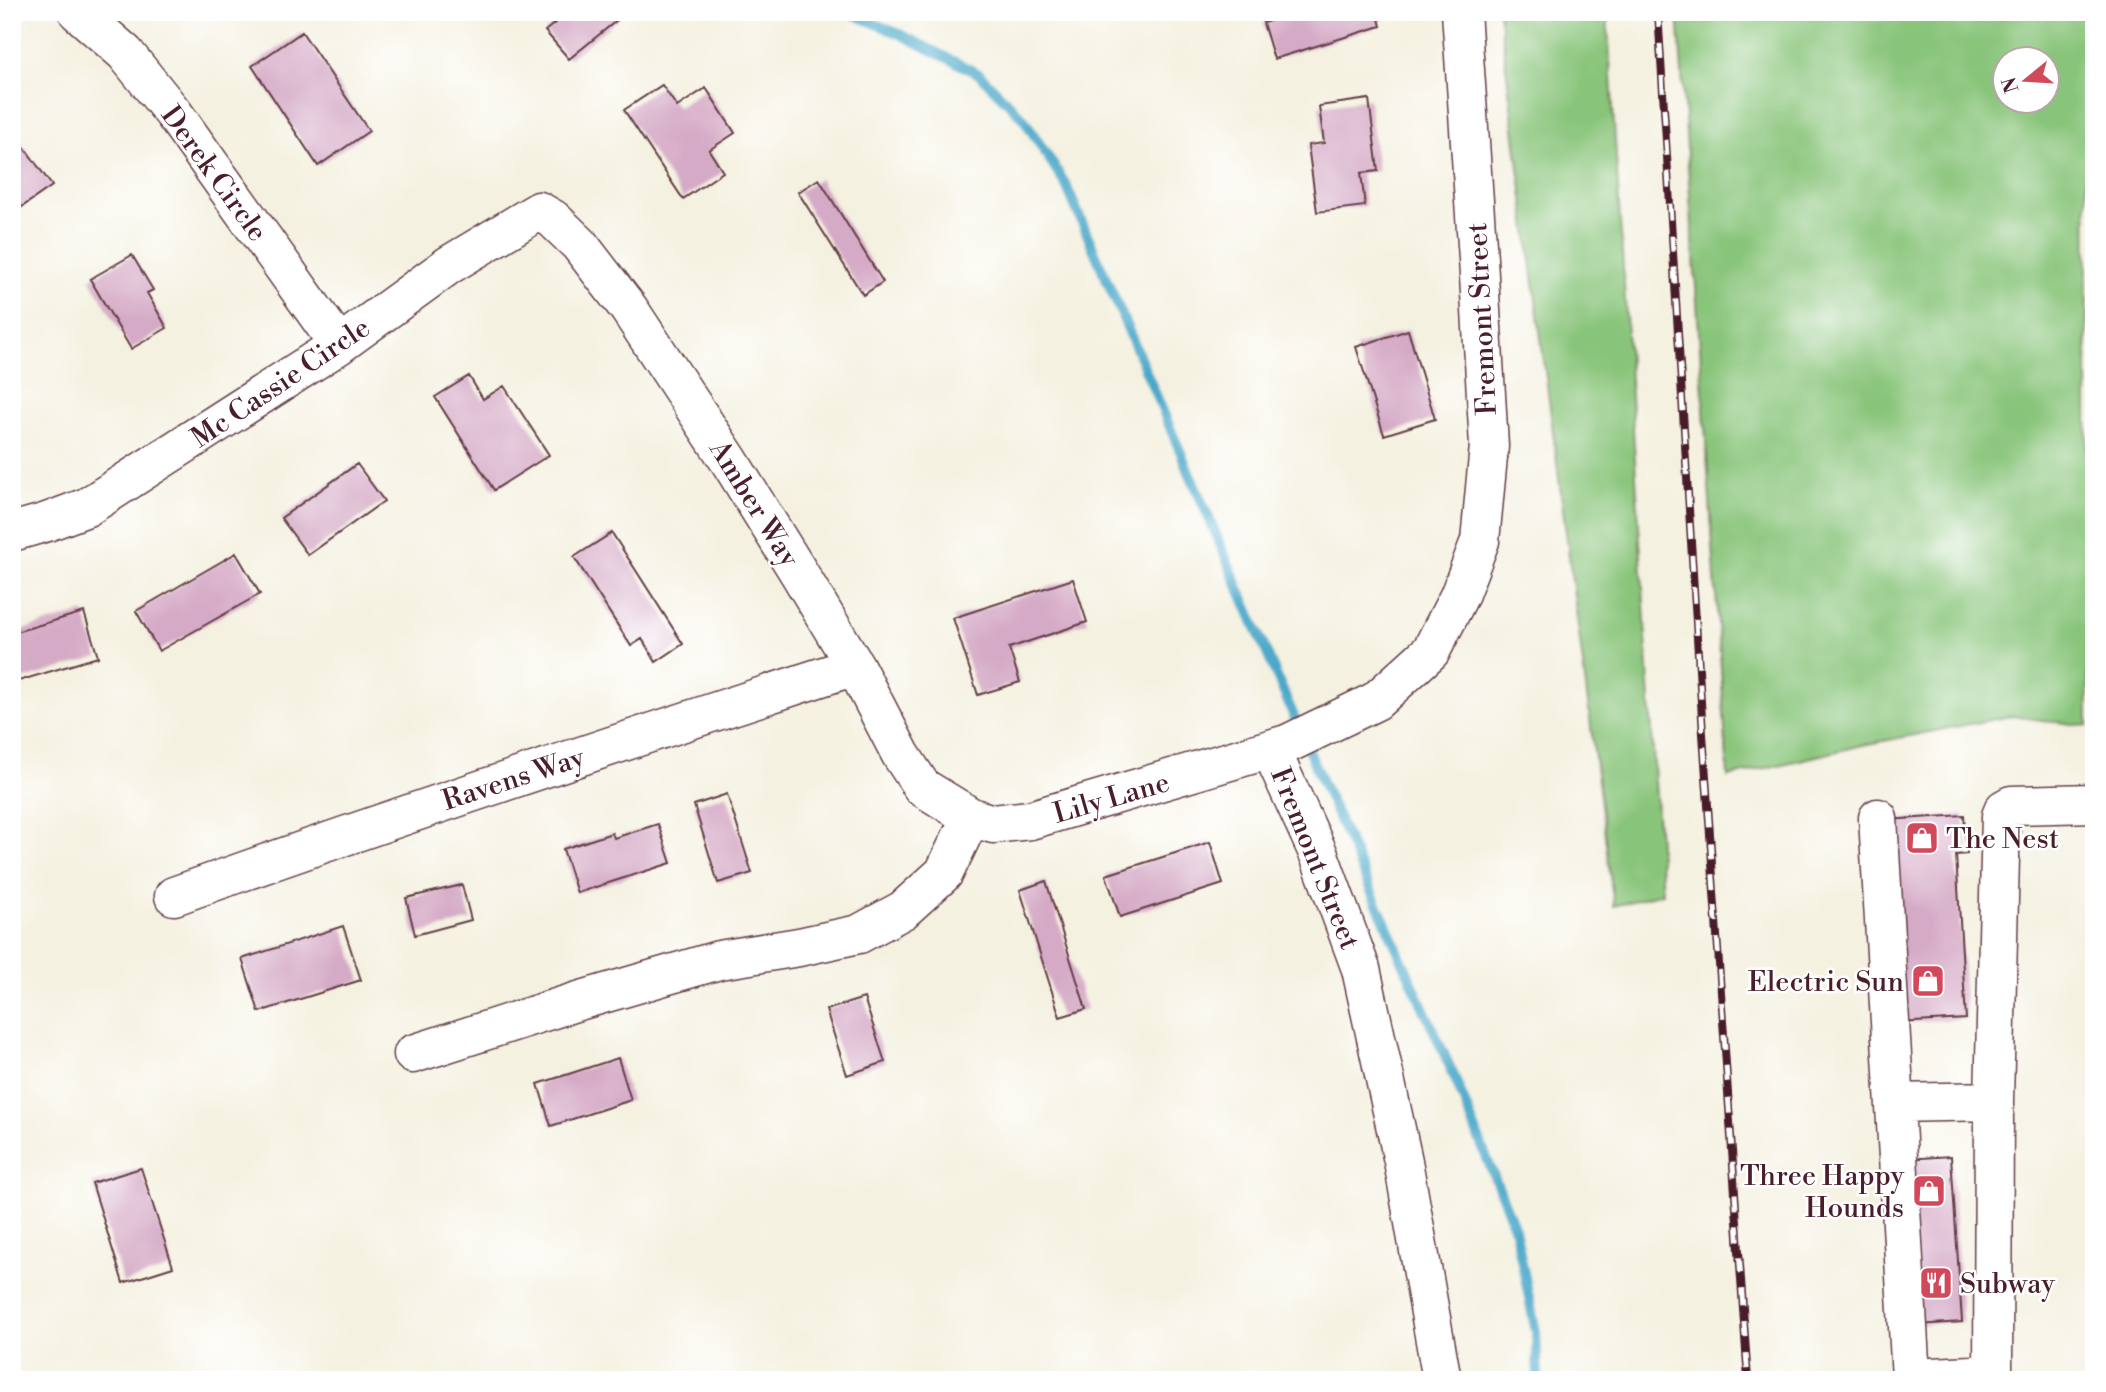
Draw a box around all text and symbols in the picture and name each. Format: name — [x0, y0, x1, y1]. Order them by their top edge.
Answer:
north arrow — [1990, 46, 2060, 116]
text: N — [1997, 74, 2025, 96]
street label: Derek Circle — [153, 99, 275, 248]
street label: Fremont Street — [1460, 222, 1505, 416]
street label: Mc Cassie Circle — [185, 310, 377, 456]
street label: Amber Way — [701, 433, 807, 574]
street label: Ravens Way — [438, 740, 589, 819]
street label: Fremont Street — [1262, 763, 1367, 955]
street label: Lily Lane — [1049, 765, 1173, 832]
shop icon: The Nest — [1903, 819, 1941, 857]
place label: The Nest — [1946, 822, 2059, 857]
shop icon: Electric Sun — [1909, 962, 1947, 1000]
place label: Electric Sun — [1748, 965, 1904, 1000]
place label: Three Happy Hounds — [1740, 1159, 1904, 1226]
shop icon: Three Happy Hounds — [1910, 1172, 1948, 1210]
restaurant icon: Subway — [1917, 1264, 1955, 1302]
place label: Subway — [1960, 1267, 2055, 1302]

